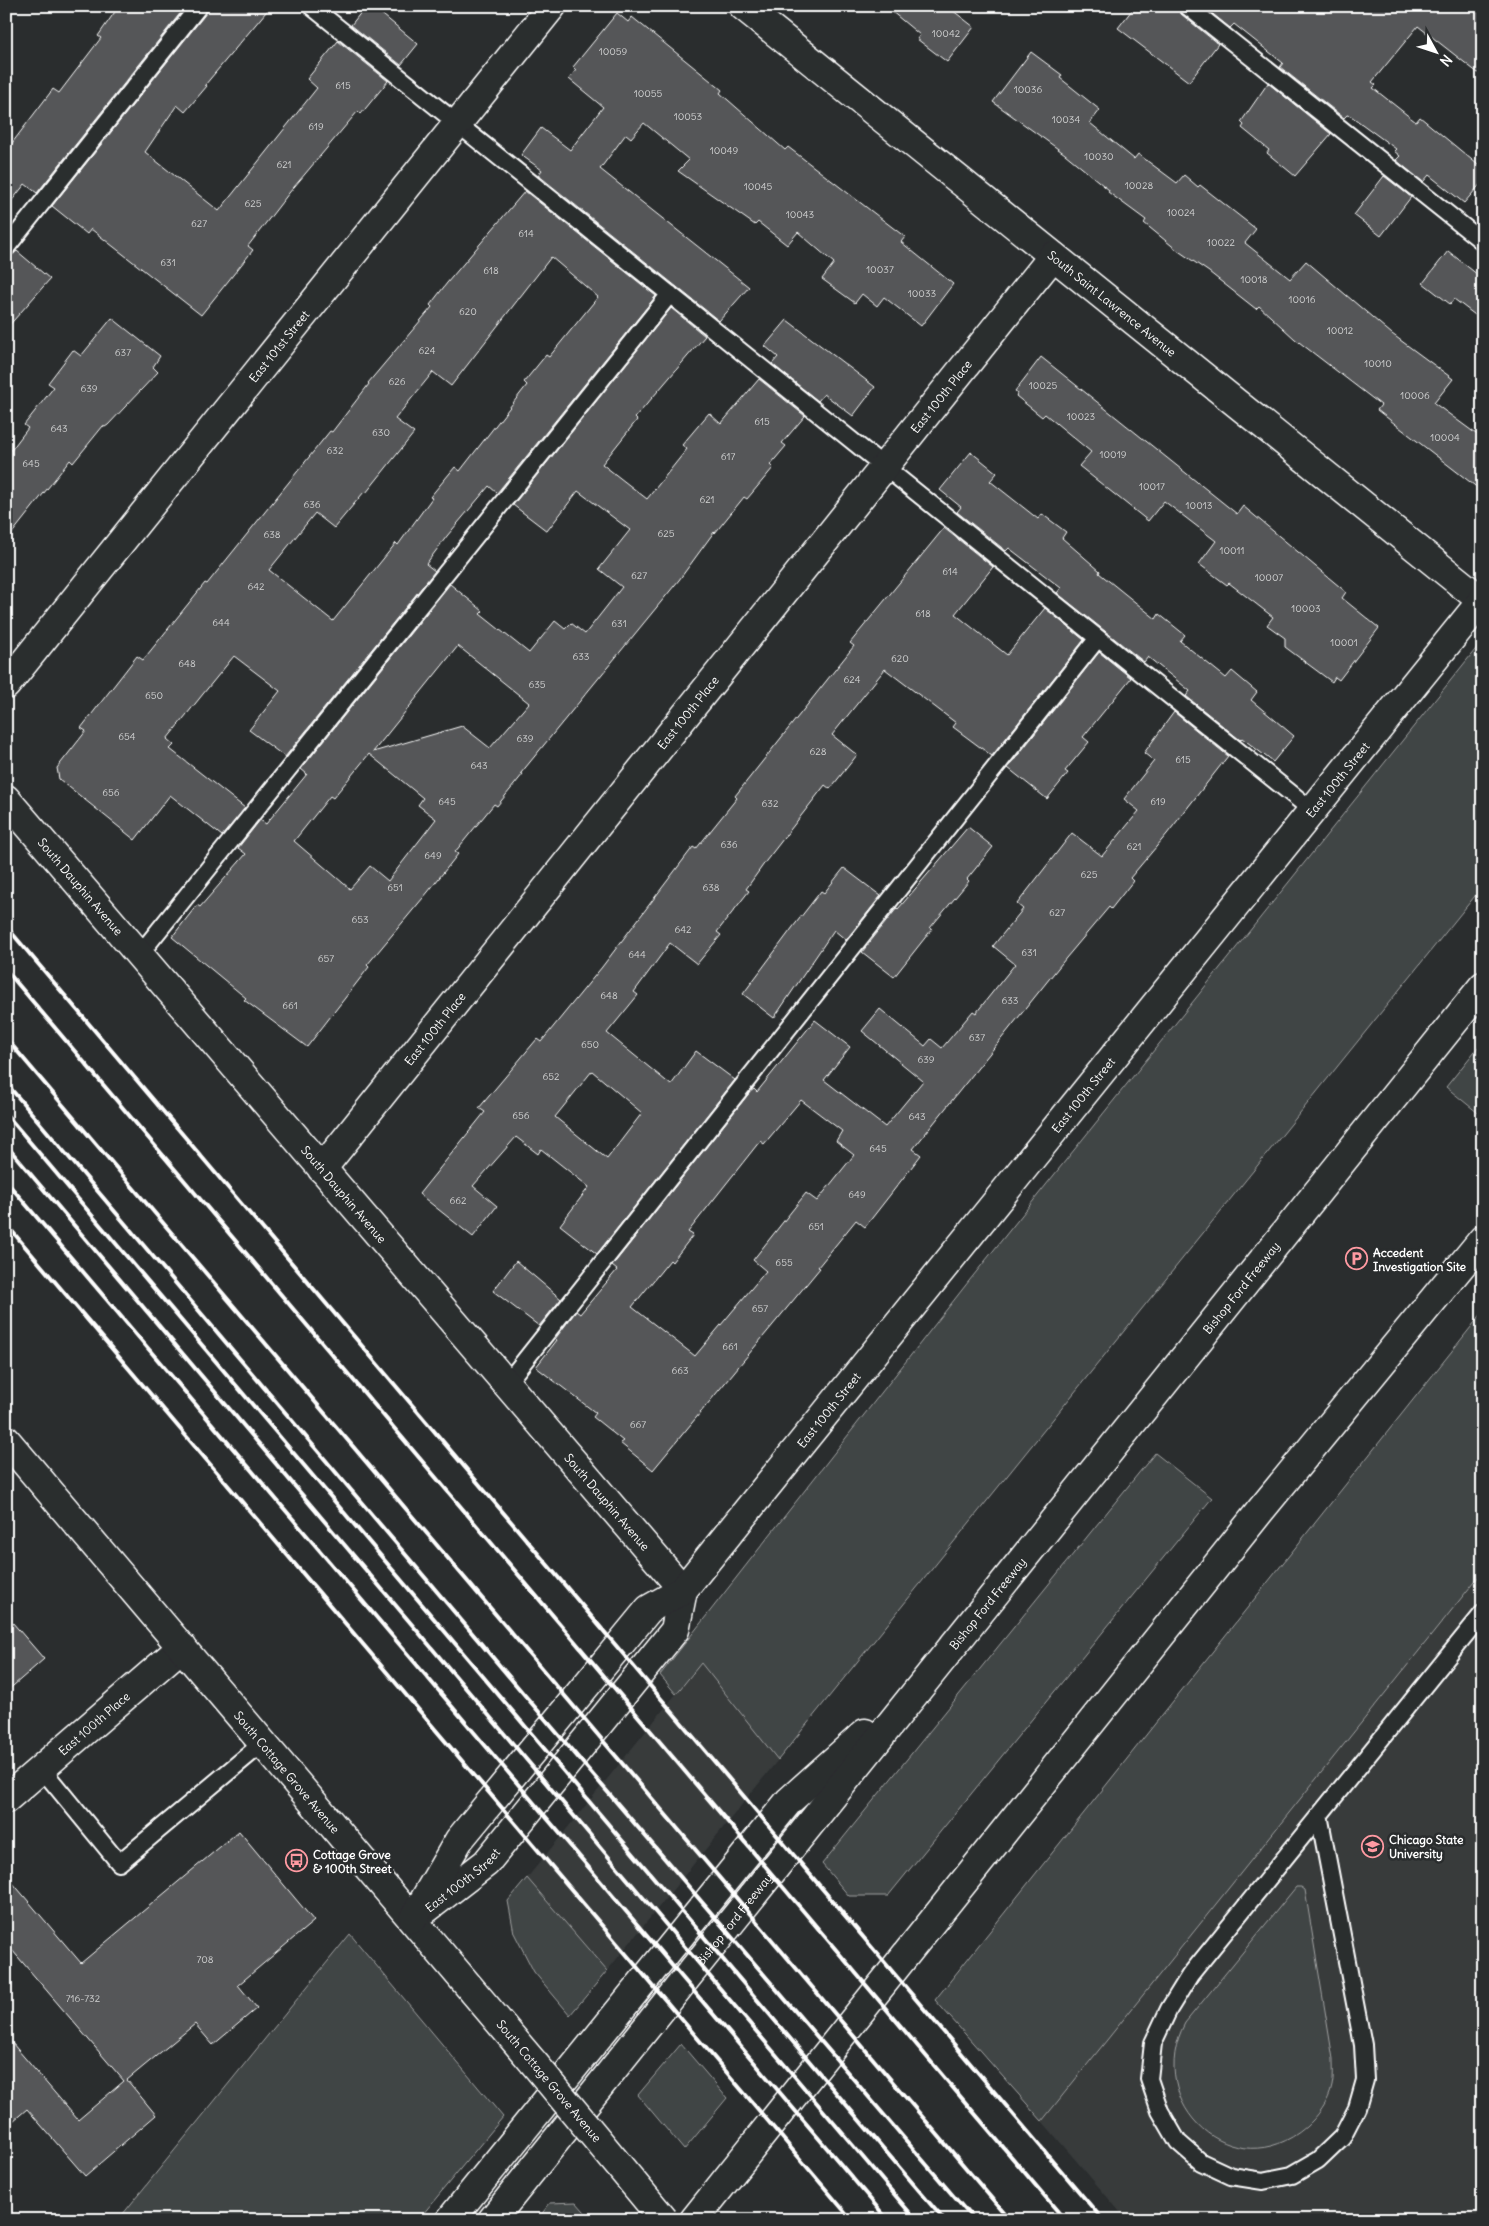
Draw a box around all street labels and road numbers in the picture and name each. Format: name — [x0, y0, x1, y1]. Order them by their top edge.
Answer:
street label: South Saint Lawrence Avenue — [1045, 247, 1179, 359]
street label: East 101st Street — [245, 307, 312, 385]
street label: East 100th Place — [907, 357, 975, 436]
street label: East 100th Place — [654, 673, 721, 752]
street label: East 100th Street — [1302, 739, 1372, 820]
street label: South Dauphin Avenue — [35, 835, 127, 938]
street label: East 100th Place — [401, 989, 468, 1068]
street label: East 100th Street — [1048, 1054, 1118, 1135]
street label: South Dauphin Avenue — [298, 1142, 390, 1246]
street label: Bishop Ford Freeway — [1199, 1238, 1282, 1337]
street label: East 100th Street — [794, 1369, 863, 1451]
street label: South Dauphin Avenue — [562, 1450, 653, 1553]
street label: Bishop Ford Freeway — [946, 1554, 1029, 1652]
street label: East 100th Place — [55, 1688, 133, 1758]
street label: South Cottage Grove Avenue — [231, 1708, 343, 1836]
street label: East 100th Street — [422, 1845, 503, 1915]
street label: Bishop Ford Freeway — [692, 1870, 775, 1968]
street label: South Cottage Grove Avenue — [493, 2017, 605, 2145]

